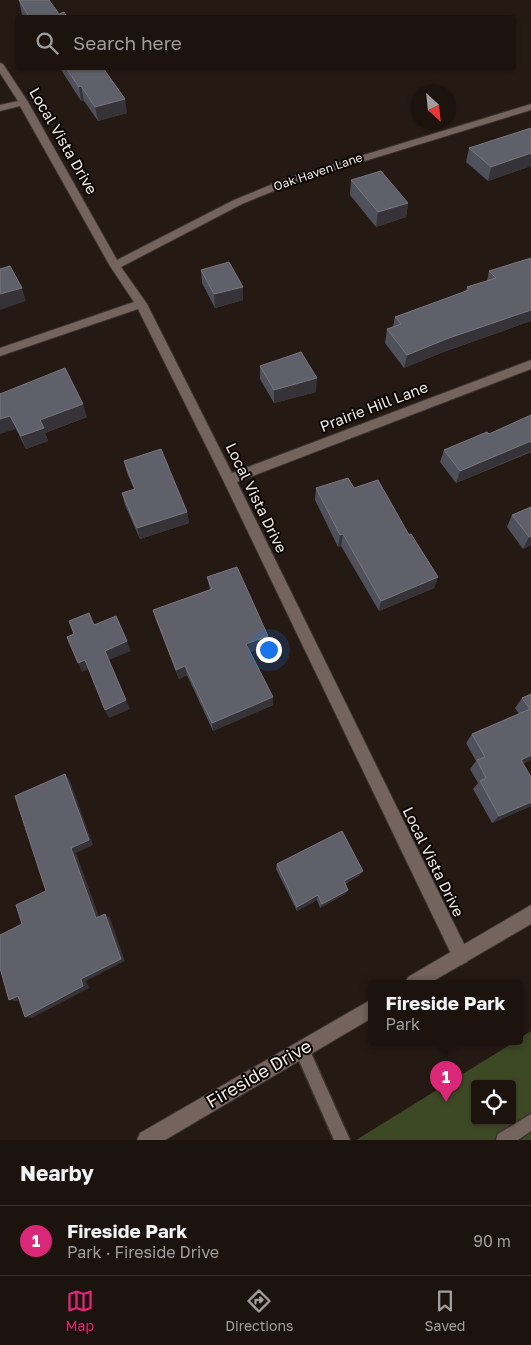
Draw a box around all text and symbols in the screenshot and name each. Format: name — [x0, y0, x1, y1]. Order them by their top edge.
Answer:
search box — [15, 15, 516, 70]
icon: search — [33, 29, 61, 57]
text: Search here — [73, 31, 182, 54]
street label: Local Vista Drive — [26, 84, 102, 197]
north arrow — [411, 85, 456, 130]
street label: Oak Haven Lane — [271, 149, 364, 194]
street label: Prairie Hill Lane — [317, 377, 430, 435]
street label: Local Vista Drive — [223, 440, 291, 556]
your location — [256, 637, 282, 663]
street label: Local Vista Drive — [400, 804, 468, 920]
popup — [368, 980, 523, 1045]
text: Fireside Park — [385, 991, 506, 1014]
text: Park — [385, 1014, 420, 1034]
street label: Fireside Drive — [202, 1034, 315, 1112]
pin: 1 — [430, 1061, 462, 1102]
map controls — [471, 1080, 516, 1125]
button: locate — [471, 1080, 516, 1125]
text: Nearby — [20, 1160, 94, 1186]
text: Fireside Park — [67, 1219, 187, 1242]
text: 1 — [32, 1231, 40, 1251]
text: 90 m — [473, 1231, 511, 1251]
text: Park · Fireside Drive — [67, 1242, 219, 1262]
tab: Map — [66, 1287, 94, 1334]
tab: Directions — [225, 1287, 294, 1334]
tab: Saved — [425, 1287, 465, 1334]

